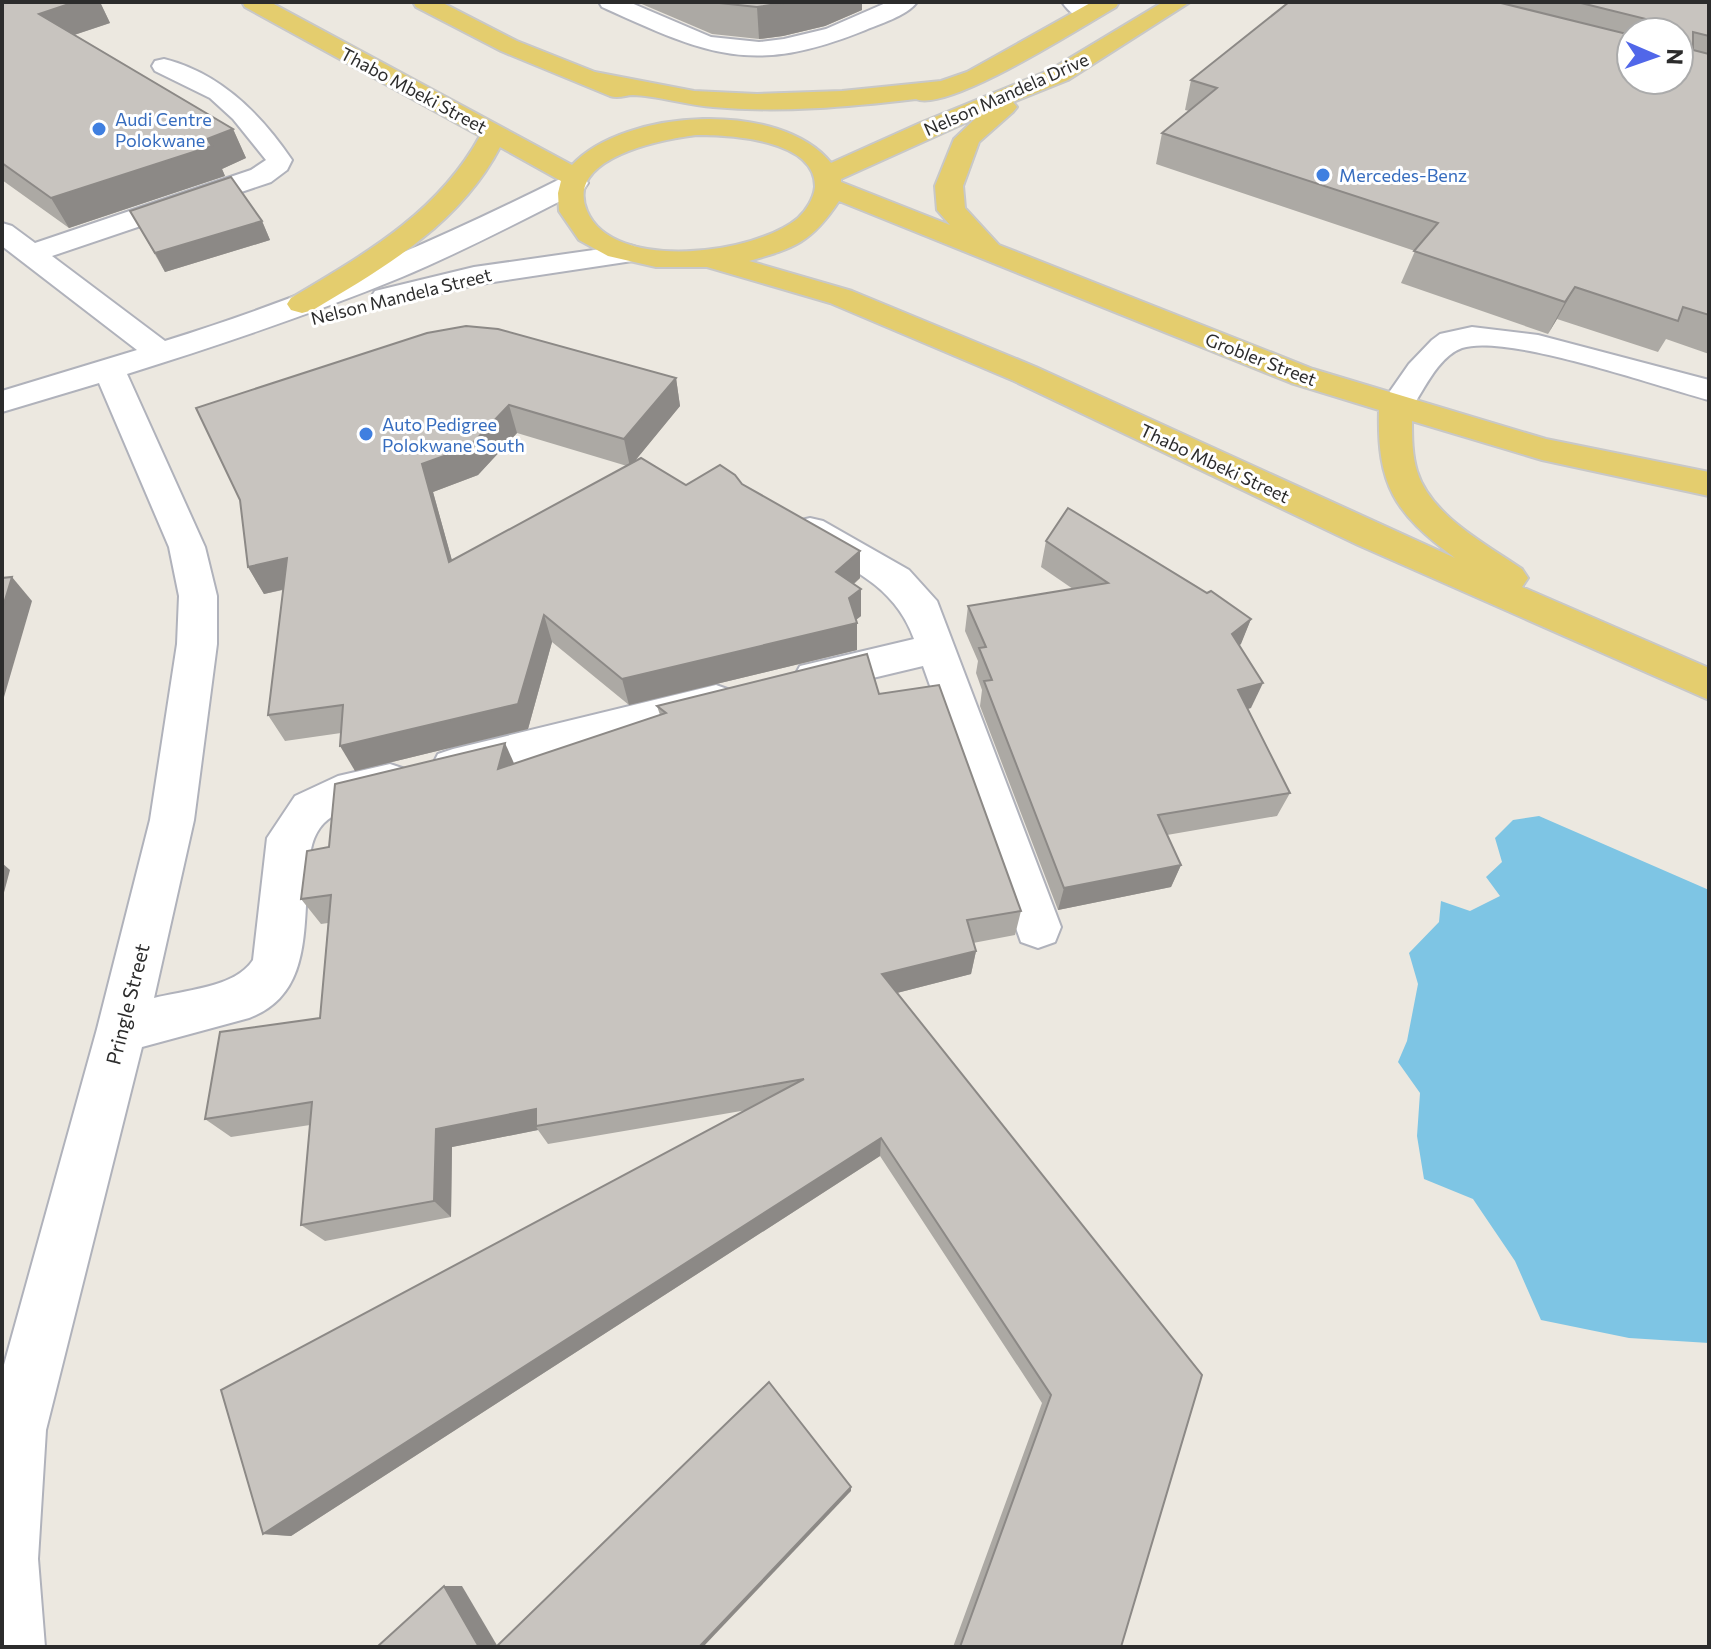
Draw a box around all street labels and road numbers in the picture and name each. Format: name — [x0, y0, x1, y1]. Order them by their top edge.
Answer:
street label: Thabo Mbeki Street — [337, 42, 491, 138]
street label: Nelson Mandela Drive — [920, 48, 1092, 140]
street label: Nelson Mandela Street — [308, 263, 494, 329]
street label: Grobler Street — [1202, 328, 1320, 390]
street label: Thabo Mbeki Street — [1137, 419, 1293, 507]
street label: Pringle Street — [100, 941, 154, 1067]

